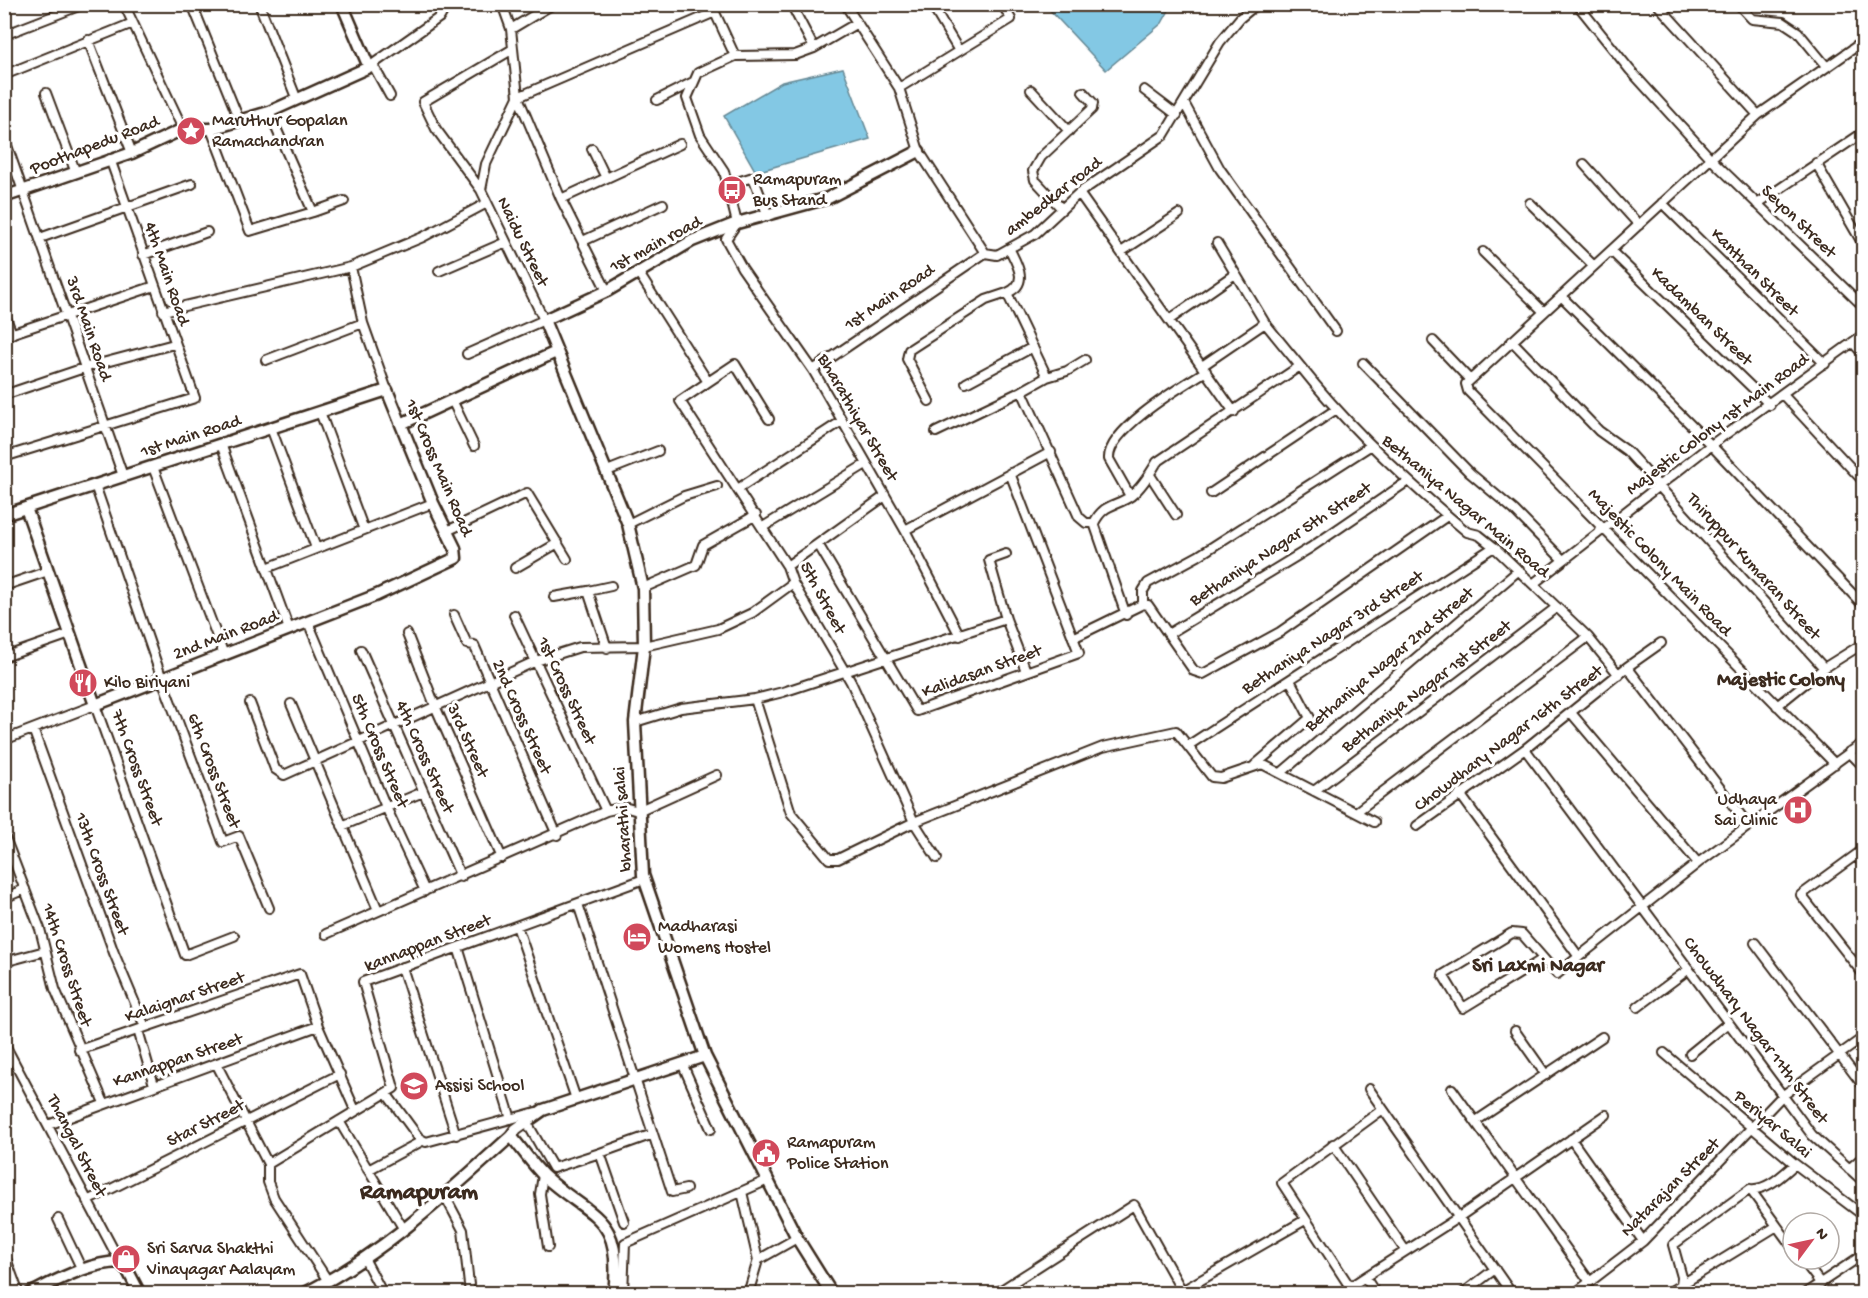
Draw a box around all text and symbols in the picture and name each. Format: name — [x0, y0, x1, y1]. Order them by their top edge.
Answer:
street label: Poothapedu Road — [27, 111, 164, 181]
place label: Maruthur Gopalan Ramachandran — [212, 111, 348, 153]
place icon: Maruthur Gopalan Ramachandran — [175, 115, 207, 147]
street label: ambedkar road — [1001, 152, 1108, 241]
place label: Ramapuram Bus Stand — [752, 170, 842, 212]
bus stop icon: Ramapuram Bus Stand — [716, 174, 748, 206]
street label: Seyon Street — [1756, 181, 1841, 264]
street label: Naidu Street — [491, 194, 553, 292]
street label: 1st main road — [605, 211, 707, 279]
street label: 4th Main Road — [138, 219, 194, 330]
street label: Kanthan Street — [1705, 224, 1804, 323]
street label: 1st Main Road — [840, 259, 940, 336]
street label: Kadamban Street — [1646, 263, 1758, 372]
street label: 3rd Main Road — [60, 273, 116, 385]
street label: Majestic Colony 1st Main Road — [1622, 349, 1815, 501]
street label: Bharathiyar Street — [811, 350, 903, 487]
street label: 1st Cross Main Road — [399, 395, 477, 541]
street label: 1st Main Road — [137, 410, 245, 463]
street label: Bethaniya Nagar Main Road — [1376, 430, 1554, 584]
street label: Bethaniya Nagar 5th Street — [1185, 477, 1377, 612]
street label: Majestic Colony Main Road — [1583, 485, 1736, 643]
street label: Thiruppur Kumaran Street — [1681, 488, 1826, 646]
street label: 5th Street — [794, 558, 851, 639]
street label: Bethaniya Nagar 3rd Street — [1237, 566, 1429, 700]
street label: Bethaniya Nagar 2nd Street — [1301, 582, 1480, 737]
street label: 2nd Main Road — [171, 606, 283, 666]
street label: Bethaniya Nagar 1st Street — [1337, 615, 1517, 758]
street label: 1st Cross Street — [531, 633, 601, 750]
street label: Kalidasan Street — [919, 640, 1046, 703]
street label: 2nd Cross Street — [486, 656, 556, 779]
street label: Chowdhary Nagar 16th Street — [1411, 660, 1609, 817]
restaurant icon: Kilo Biriyani — [67, 667, 99, 699]
district label: Majestic Colony — [1717, 670, 1845, 693]
place label: Kilo Biriyani — [104, 673, 190, 694]
street label: 5th Cross Street — [346, 691, 413, 813]
street label: 4th Cross Street — [390, 698, 459, 818]
street label: 3rd Street — [441, 700, 493, 783]
street label: 7th Cross Street — [105, 706, 167, 830]
street label: 6th Cross Street — [181, 711, 245, 833]
street label: bharathi salai — [610, 766, 638, 872]
place label: Udhaya Sai Clinic — [1714, 790, 1778, 832]
hospital icon: Udhaya Sai Clinic — [1782, 794, 1814, 826]
street label: 13th Cross Street — [69, 809, 133, 940]
street label: 14th Cross Street — [36, 900, 96, 1031]
street label: kannappan Street — [362, 910, 496, 978]
place label: Madharasi Womens Hostel — [658, 917, 771, 959]
hotel icon: Madharasi Womens Hostel — [621, 921, 653, 953]
street label: Chowdhary Nagar 11th Street — [1678, 933, 1833, 1130]
district label: Sri Laxmi Nagar — [1472, 956, 1606, 979]
street label: Kalaignar Street — [122, 967, 249, 1028]
street label: Kannappan Street — [111, 1028, 247, 1093]
school or university icon: Assisi School — [398, 1070, 430, 1102]
place label: Assisi School — [435, 1076, 524, 1097]
street label: Periyar Salai — [1728, 1086, 1815, 1164]
street label: Thangal Street — [41, 1091, 111, 1202]
street label: Star Street — [164, 1095, 250, 1152]
place label: Ramapuram Police Station — [786, 1133, 889, 1175]
street label: Natarajan Street — [1617, 1133, 1726, 1242]
public building icon: Ramapuram Police Station — [750, 1137, 782, 1169]
district label: Ramapuram — [359, 1179, 478, 1208]
north arrow — [1781, 1211, 1841, 1271]
text: N — [1810, 1225, 1832, 1245]
place label: Sri Sarva Shakthi Vinayagar Aalayam — [146, 1239, 296, 1281]
shop icon: Sri Sarva Shakthi Vinayagar Aalayam — [110, 1243, 142, 1275]

